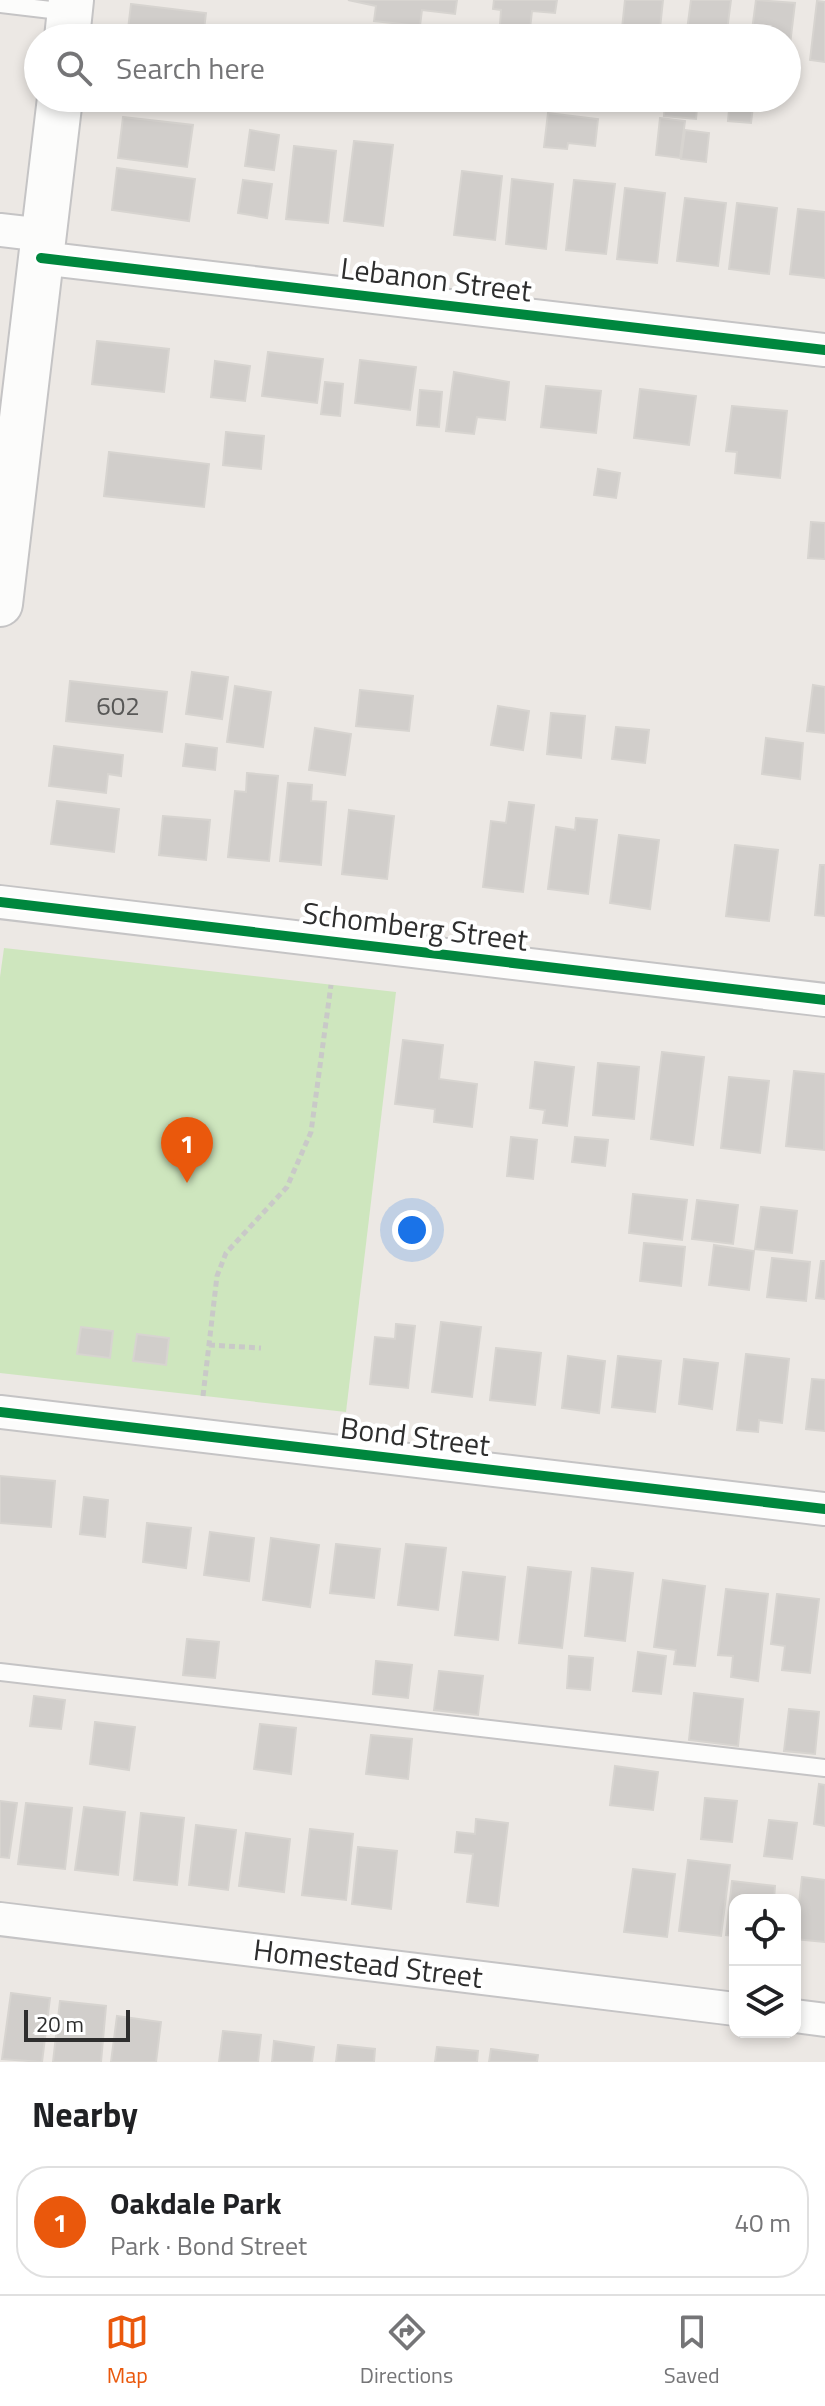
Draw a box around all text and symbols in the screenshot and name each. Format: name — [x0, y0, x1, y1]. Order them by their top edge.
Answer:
search box — [24, 24, 801, 112]
text: Search here — [116, 45, 265, 91]
icon: search — [52, 46, 96, 90]
street label: Lebanon Street — [338, 244, 535, 314]
house number: 602 — [96, 686, 140, 725]
street label: Schomberg Street — [300, 889, 531, 963]
pin: 1 — [161, 1117, 213, 1183]
your location — [392, 1210, 432, 1250]
street label: Bond Street — [338, 1404, 493, 1468]
map controls — [729, 1894, 801, 2038]
button: locate — [729, 1894, 801, 1966]
street label: Homestead Street — [251, 1926, 486, 2000]
button: layers — [729, 1966, 801, 2038]
scale bar — [24, 2006, 130, 2042]
text: 20 m — [36, 2007, 84, 2041]
text: Nearby — [32, 2088, 138, 2140]
text: Oakdale Park — [110, 2180, 281, 2226]
text: 1 — [53, 2203, 67, 2242]
text: 40 m — [734, 2203, 791, 2242]
text: Park · Bond Street — [110, 2226, 307, 2265]
tab: Map — [105, 2310, 149, 2392]
tab: Directions — [360, 2310, 453, 2392]
tab: Saved — [664, 2310, 720, 2392]

